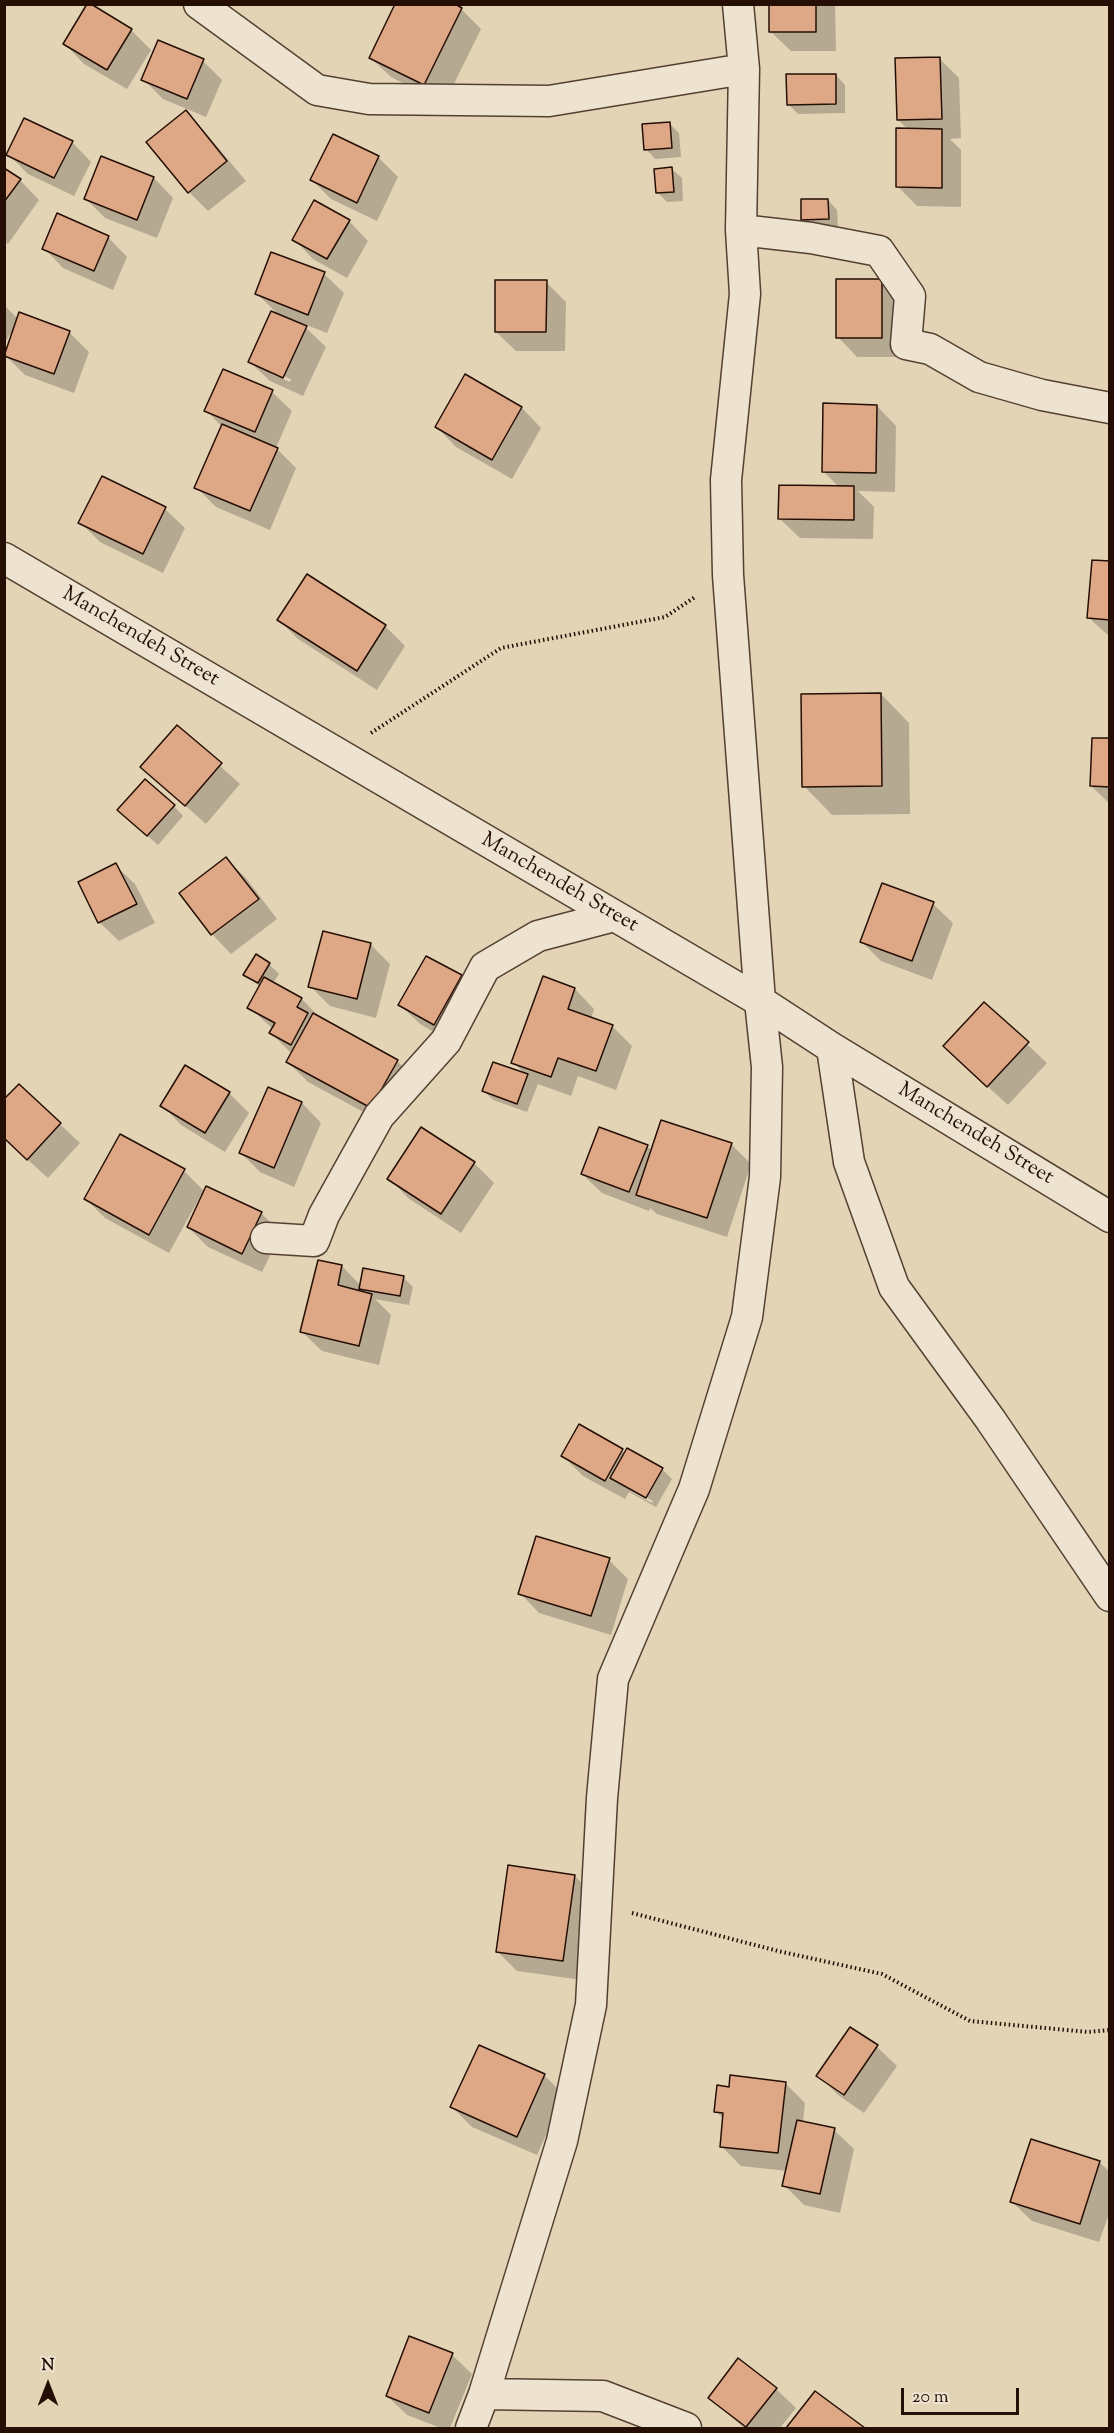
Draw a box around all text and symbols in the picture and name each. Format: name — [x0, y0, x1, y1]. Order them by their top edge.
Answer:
street label: Manchendeh Street — [57, 583, 223, 693]
street label: Manchendeh Street — [476, 829, 642, 939]
street label: Manchendeh Street — [893, 1079, 1057, 1191]
north arrow — [18, 2355, 78, 2415]
text: N — [42, 2355, 54, 2378]
scale bar — [904, 2376, 1022, 2414]
text: 20 m — [912, 2385, 949, 2411]

